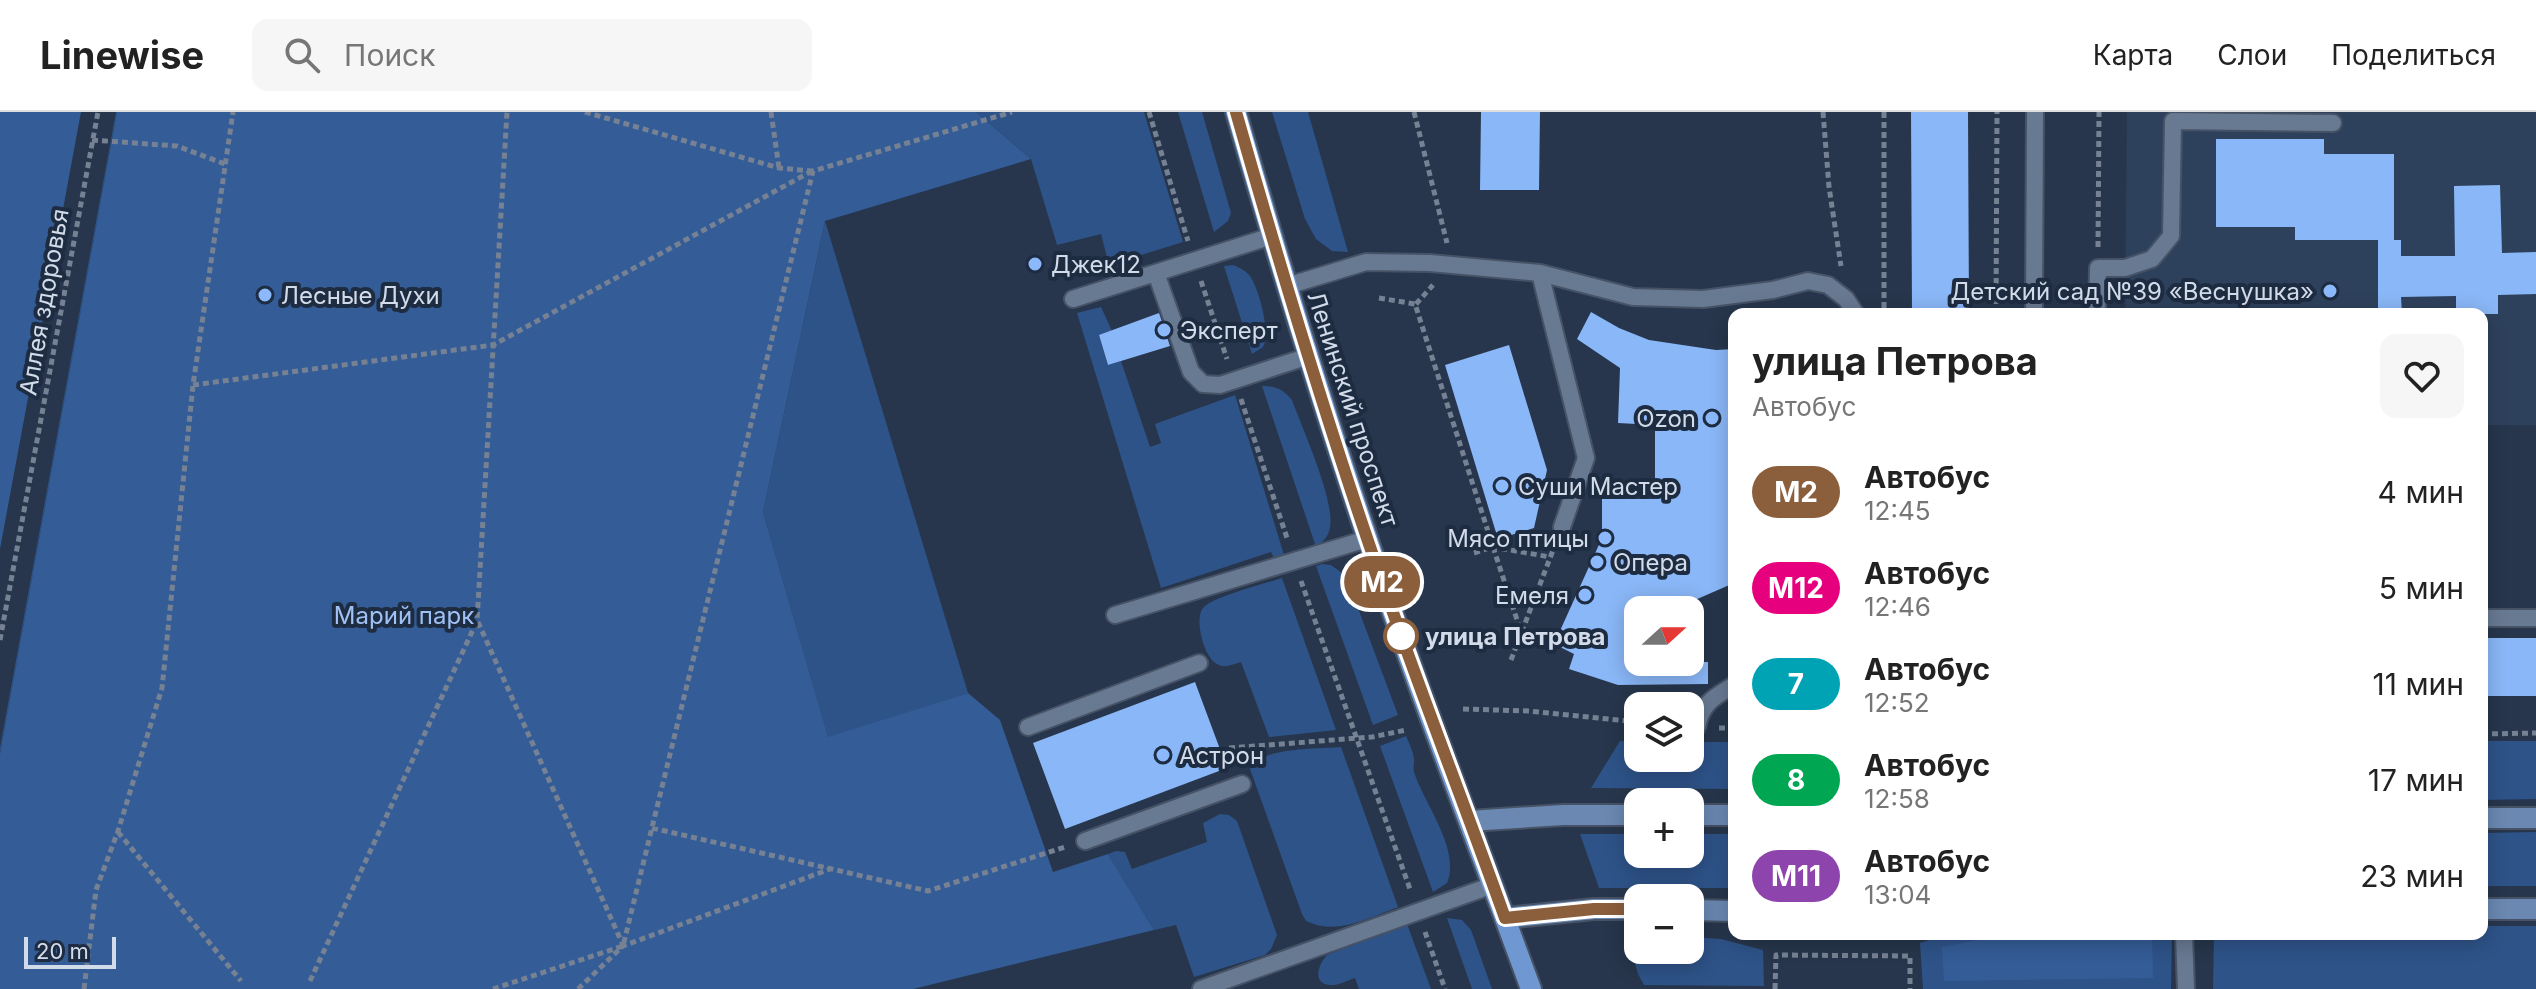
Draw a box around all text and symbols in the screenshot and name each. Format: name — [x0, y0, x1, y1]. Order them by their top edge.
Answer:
search box — [252, 19, 812, 91]
text: Linewise — [40, 32, 204, 78]
icon: search — [280, 33, 324, 77]
text: Поиск — [344, 37, 436, 73]
text: Карта — [2093, 38, 2173, 72]
text: Слои — [2217, 38, 2287, 72]
text: Поделиться — [2331, 38, 2496, 72]
street label: Аллея здоровья — [13, 206, 75, 398]
place label: Джек12 — [1051, 250, 1141, 279]
marker: Джек12 — [1026, 255, 1044, 273]
place label: Детский сад №39 «Веснушка» — [1951, 277, 2314, 306]
place label: Лесные Духи — [281, 281, 440, 310]
marker: Детский сад №39 «Веснушка» — [2321, 282, 2339, 300]
marker: Лесные Духи — [256, 286, 274, 304]
street label: Ленинский проспект — [1301, 288, 1405, 530]
place label: Эксперт — [1180, 316, 1278, 345]
marker: Эксперт — [1155, 321, 1173, 339]
button: heart — [2380, 334, 2464, 418]
text: улица Петрова — [1752, 338, 2038, 384]
text: Автобус — [1752, 391, 1856, 422]
place label: Ozon — [1636, 404, 1696, 433]
marker: Ozon — [1703, 409, 1721, 427]
text: Автобус — [1864, 459, 1990, 495]
place label: Суши Мастер — [1518, 472, 1678, 501]
text: 4 мин — [2378, 474, 2464, 510]
text: М2 — [1774, 475, 1818, 509]
marker: Суши Мастер — [1493, 477, 1511, 495]
text: 12:45 — [1864, 495, 1931, 526]
place label: Мясо птицы — [1447, 524, 1589, 553]
marker: Мясо птицы — [1596, 529, 1614, 547]
place label: Опера — [1613, 548, 1688, 577]
marker: Опера — [1588, 553, 1606, 571]
text: Автобус — [1864, 555, 1990, 591]
line badge: М2 — [1346, 556, 1418, 608]
text: М2 — [1360, 565, 1404, 599]
text: 5 мин — [2379, 570, 2464, 606]
text: М12 — [1768, 571, 1824, 605]
place label: Емеля — [1495, 581, 1569, 610]
marker: Емеля — [1576, 586, 1594, 604]
text: 12:46 — [1864, 591, 1931, 622]
north arrow — [1624, 596, 1704, 676]
map controls — [1624, 596, 1704, 964]
park label: Марий парк — [334, 601, 474, 630]
marker: улица Петрова — [1384, 619, 1418, 653]
place label: улица Петрова — [1425, 622, 1605, 651]
text: Автобус — [1864, 651, 1990, 687]
text: 11 мин — [2373, 666, 2464, 702]
text: 7 — [1788, 667, 1804, 701]
text: 12:52 — [1864, 687, 1930, 718]
button: layers — [1624, 692, 1704, 772]
place label: Астрон — [1179, 741, 1264, 770]
marker: Астрон — [1154, 746, 1172, 764]
text: Автобус — [1864, 747, 1990, 783]
text: 17 мин — [2368, 762, 2464, 798]
text: 8 — [1787, 763, 1805, 797]
text: 12:58 — [1864, 783, 1930, 814]
button: + — [1624, 788, 1704, 868]
text: Автобус — [1864, 843, 1990, 879]
text: 23 мин — [2360, 858, 2464, 894]
text: М11 — [1771, 859, 1821, 893]
text: 13:04 — [1864, 879, 1931, 910]
button: − — [1624, 884, 1704, 964]
scale bar — [24, 933, 116, 969]
text: 20 m — [36, 938, 89, 964]

